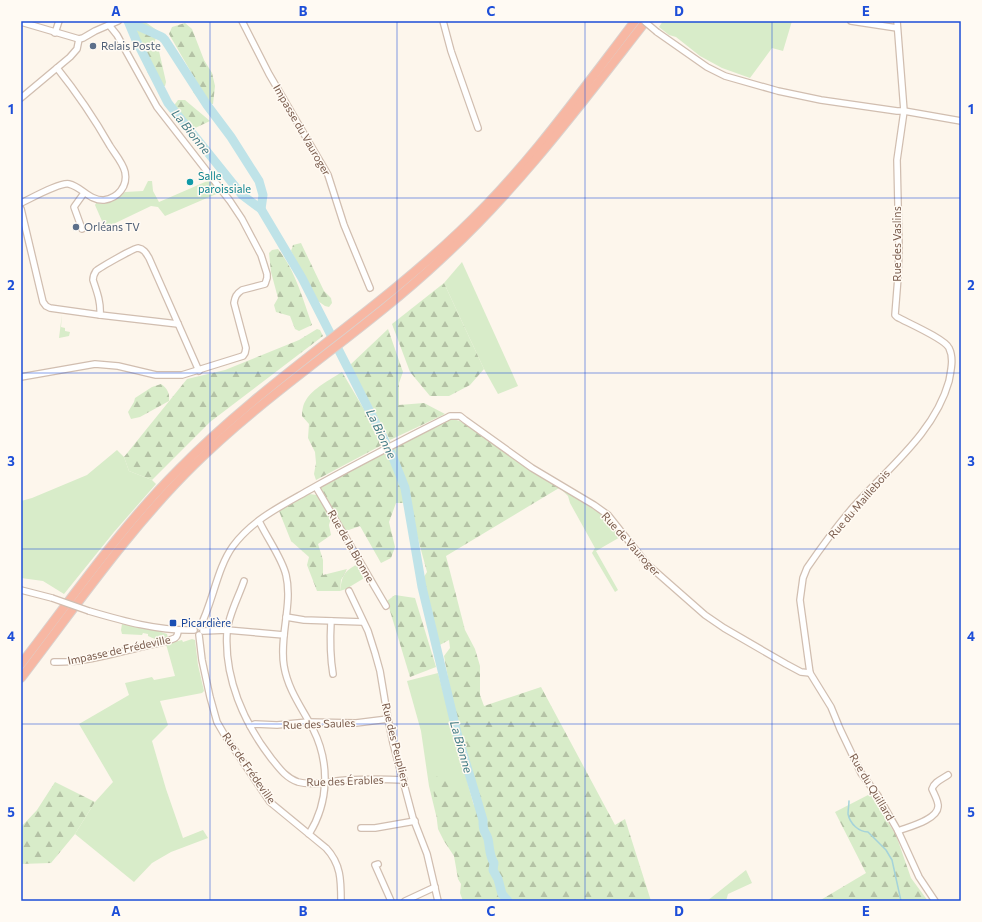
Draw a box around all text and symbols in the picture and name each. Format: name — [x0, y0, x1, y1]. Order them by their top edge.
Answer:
text: A — [111, 3, 121, 19]
text: B — [299, 3, 308, 19]
text: C — [487, 3, 496, 19]
text: D — [674, 3, 684, 19]
text: E — [862, 3, 870, 19]
place label: Relais Poste — [101, 39, 161, 52]
marker: Relais Poste — [88, 41, 98, 51]
street label: Impasse du Vauroger — [271, 82, 334, 178]
text: 1 — [8, 101, 14, 117]
text: 1 — [968, 101, 974, 117]
water label: La Bionne — [169, 106, 214, 157]
place label: Salle paroissiale — [198, 169, 251, 195]
marker: Salle paroissiale — [185, 177, 195, 187]
street label: Rue des Vaslins — [890, 206, 903, 282]
place label: Orléans TV — [84, 220, 140, 233]
marker: Orléans TV — [71, 222, 81, 232]
text: 2 — [7, 277, 15, 293]
text: 2 — [967, 277, 975, 293]
water label: La Bionne — [364, 406, 400, 461]
text: 3 — [7, 453, 15, 469]
text: 3 — [967, 453, 975, 469]
street label: Rue du Maillebois — [825, 466, 892, 541]
street label: Rue de la Bionne — [326, 507, 377, 584]
street label: Rue de Vauroger — [599, 509, 664, 579]
place label: Picardière — [181, 616, 231, 629]
marker: Picardière — [168, 618, 178, 628]
text: 4 — [7, 628, 15, 644]
text: 4 — [967, 628, 975, 644]
street label: Impasse de Frédeville — [66, 632, 172, 667]
street label: Rue des Peupliers — [380, 701, 413, 788]
street label: Rue des Saules — [282, 716, 355, 731]
water label: La Bionne — [448, 719, 476, 775]
street label: Rue de Frédeville — [220, 730, 279, 806]
street label: Rue du Quillard — [847, 751, 898, 823]
street label: Rue des Érables — [306, 772, 384, 788]
text: 5 — [7, 804, 15, 820]
text: 5 — [967, 804, 975, 820]
text: A — [111, 903, 121, 919]
text: B — [299, 903, 308, 919]
text: C — [487, 903, 496, 919]
text: D — [674, 903, 684, 919]
text: E — [862, 903, 870, 919]

